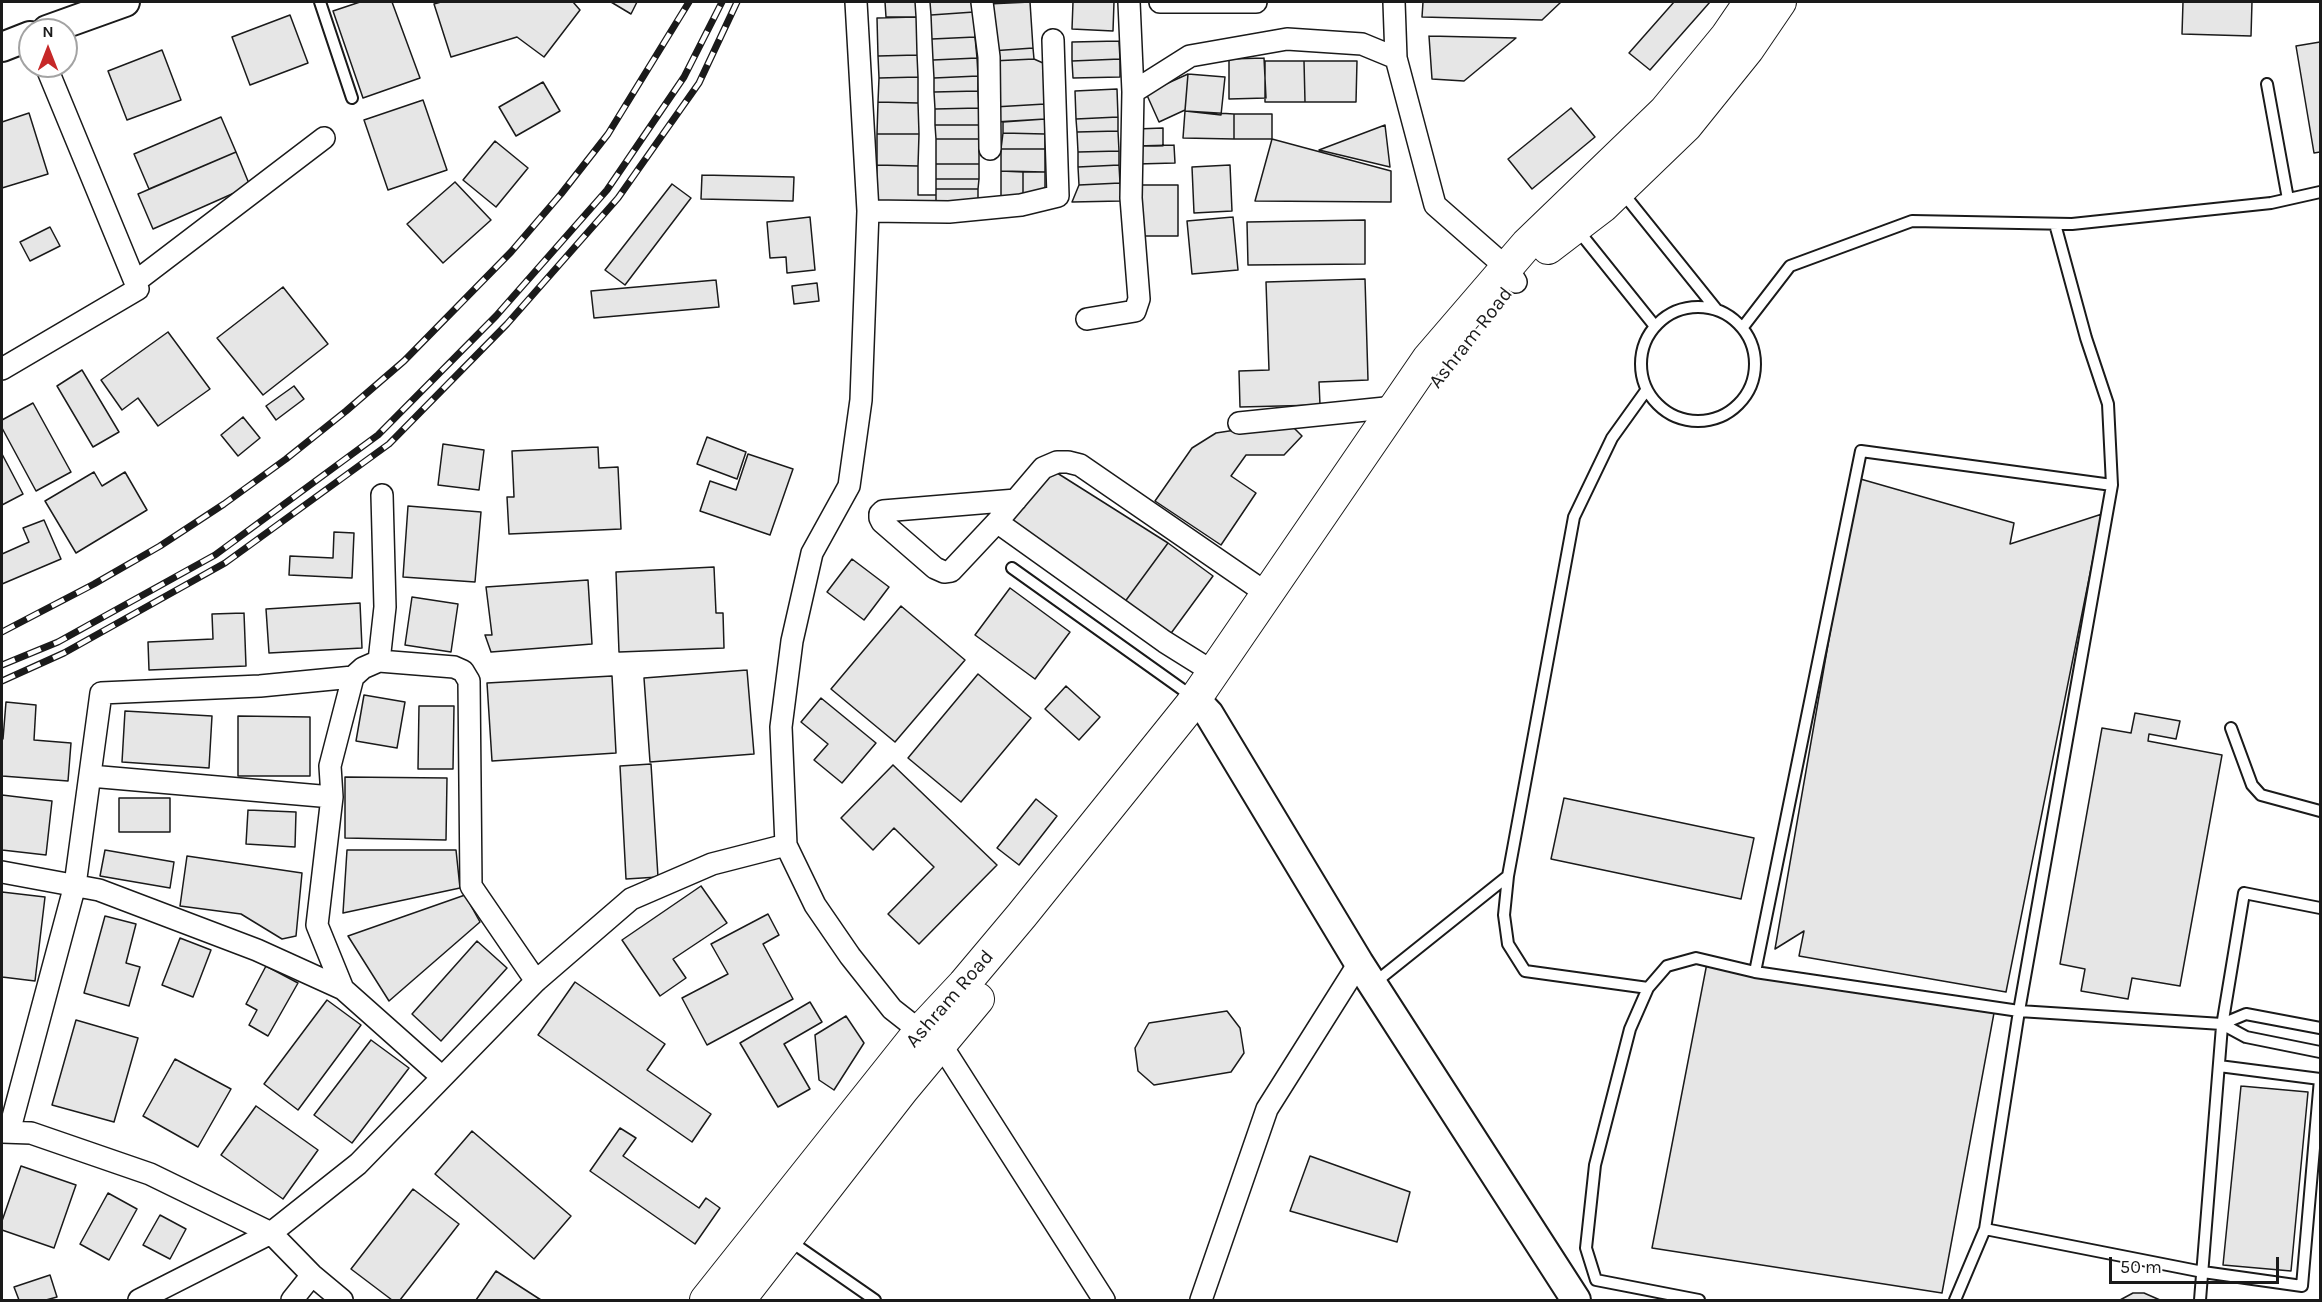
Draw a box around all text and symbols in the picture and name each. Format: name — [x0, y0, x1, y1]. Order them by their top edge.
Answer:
north arrow — [18, 18, 78, 78]
text: N — [42, 22, 54, 41]
street label: Ashram Road — [1424, 283, 1518, 393]
street label: Ashram Road — [901, 945, 999, 1053]
scale bar — [2112, 1245, 2282, 1283]
text: 50 m — [2120, 1256, 2162, 1278]

